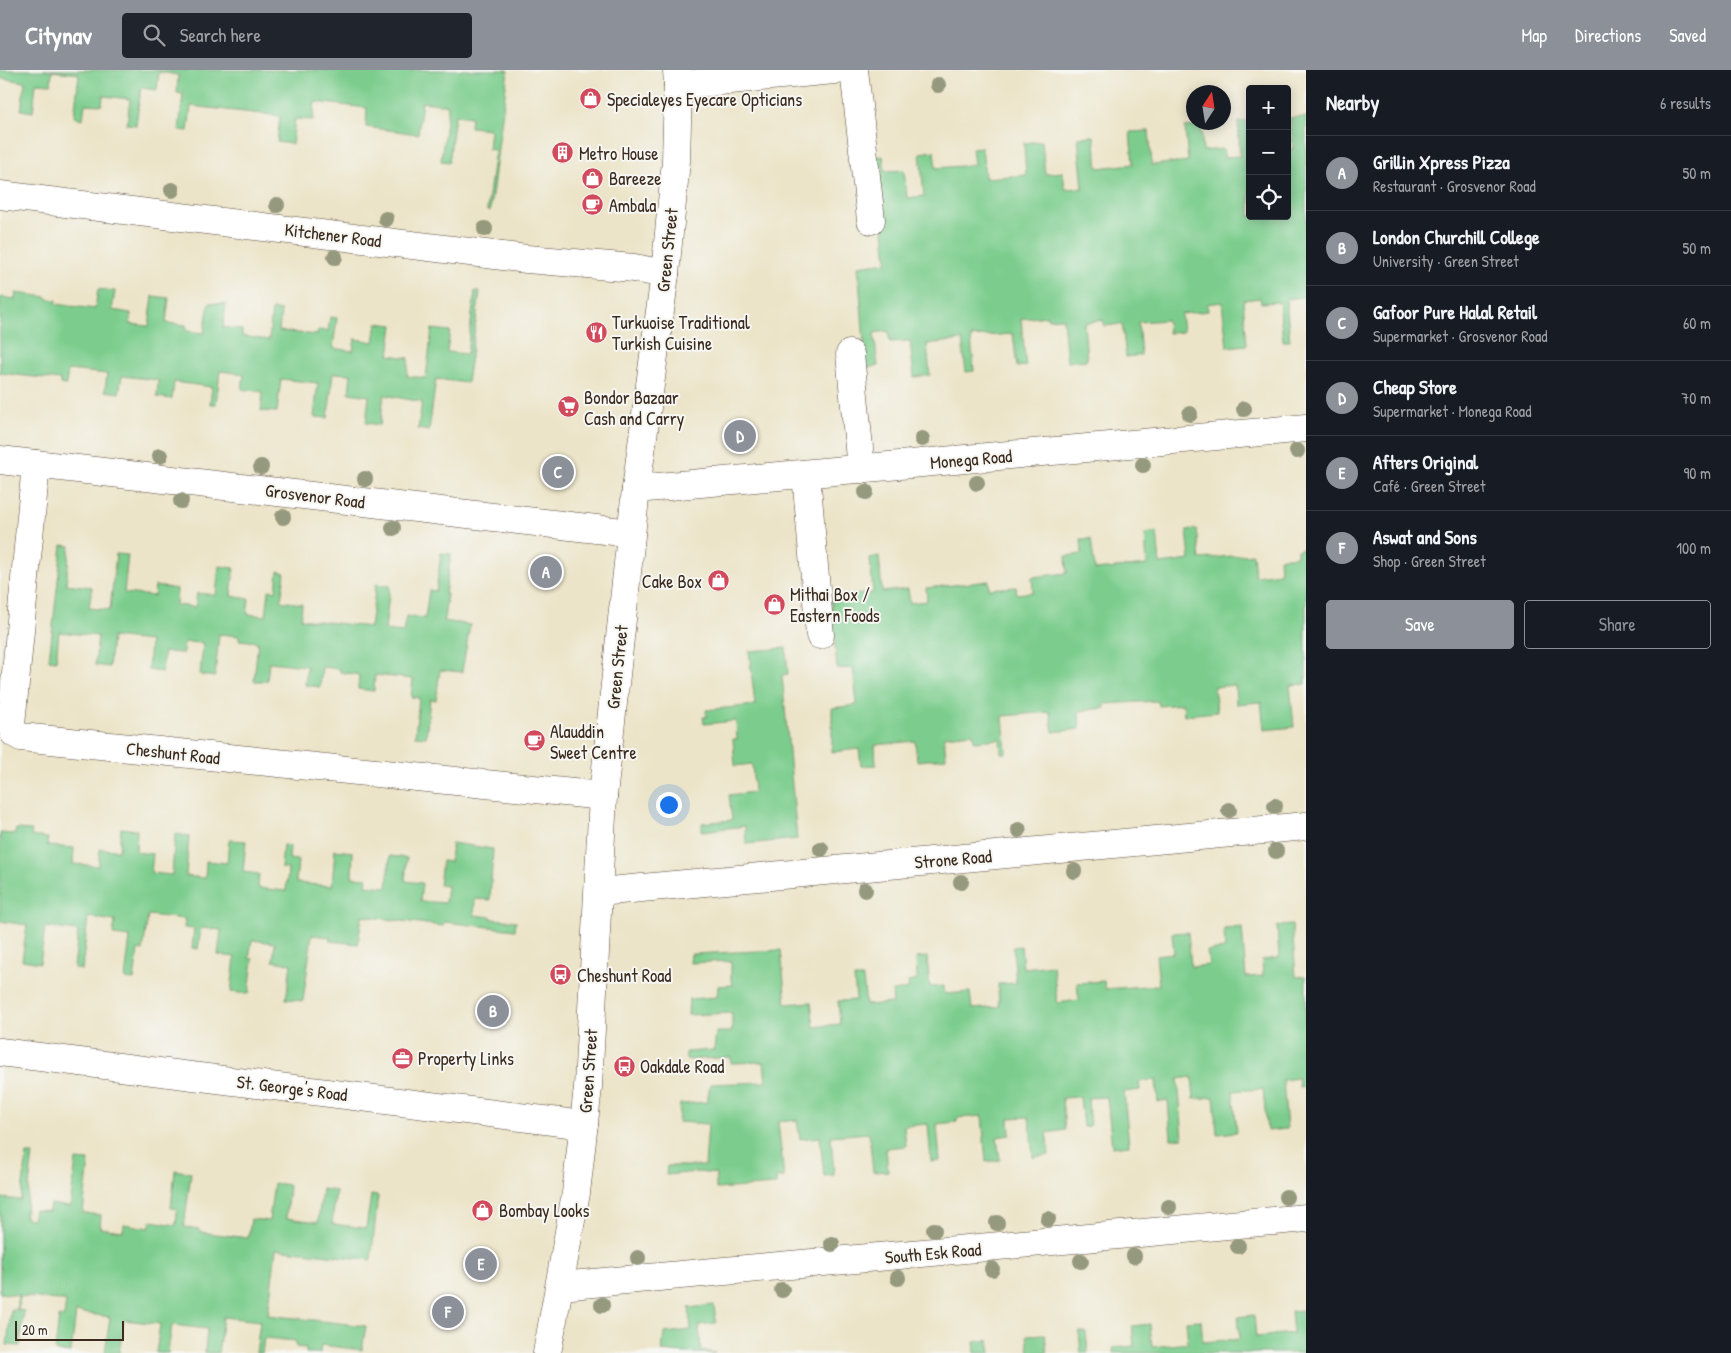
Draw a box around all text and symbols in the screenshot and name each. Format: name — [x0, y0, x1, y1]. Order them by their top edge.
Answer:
search box — [122, 13, 472, 58]
text: Citynav — [25, 19, 92, 51]
icon: search — [140, 21, 168, 49]
text: Search here — [180, 22, 261, 48]
text: Map — [1522, 23, 1547, 48]
text: Directions — [1575, 23, 1641, 48]
text: Saved — [1669, 23, 1706, 48]
north arrow — [1186, 85, 1231, 130]
map controls — [1246, 85, 1291, 220]
button: + — [1246, 85, 1291, 130]
shop icon: Specialeyes Eyecare Opticians — [579, 87, 603, 111]
place label: Specialeyes Eyecare Opticians — [607, 87, 802, 112]
text: Nearby — [1326, 88, 1379, 117]
text: 6 results — [1660, 92, 1711, 114]
button: − — [1246, 130, 1291, 175]
building icon: Metro House — [551, 141, 575, 165]
place label: Metro House — [579, 141, 658, 166]
text: Grillin Xpress Pizza — [1373, 149, 1510, 175]
text: A — [1338, 162, 1346, 184]
text: 50 m — [1683, 162, 1711, 184]
shop icon: Bareeze — [581, 166, 605, 190]
place label: Bareeze — [609, 166, 661, 191]
button: locate — [1246, 175, 1291, 220]
text: Restaurant · Grosvenor Road — [1373, 175, 1536, 197]
cafe icon: Ambala — [581, 193, 605, 217]
place label: Ambala — [609, 193, 656, 218]
street label: Green Street — [650, 206, 684, 293]
street label: Kitchener Road — [283, 217, 383, 253]
text: London Churchill College — [1373, 224, 1540, 250]
text: B — [1338, 237, 1346, 259]
text: 50 m — [1683, 237, 1711, 259]
text: University · Green Street — [1373, 250, 1519, 272]
text: Gafoor Pure Halal Retail — [1373, 299, 1537, 325]
place label: Turkuoise Traditional Turkish Cuisine — [612, 310, 750, 356]
text: C — [1338, 312, 1346, 334]
text: 60 m — [1683, 312, 1711, 334]
restaurant icon: Turkuoise Traditional Turkish Cuisine — [584, 320, 608, 344]
text: Supermarket · Grosvenor Road — [1373, 325, 1547, 347]
text: Cheap Store — [1373, 374, 1457, 400]
place label: Bondor Bazaar Cash and Carry — [584, 385, 685, 431]
text: D — [1338, 387, 1346, 409]
text: 70 m — [1681, 387, 1711, 409]
supermarket icon: Bondor Bazaar Cash and Carry — [556, 395, 580, 419]
text: Supermarket · Monega Road — [1373, 400, 1531, 422]
pin: D — [724, 417, 756, 455]
street label: Monega Road — [929, 443, 1013, 475]
text: Afters Original — [1373, 449, 1478, 475]
pin: C — [542, 453, 574, 491]
text: E — [1338, 462, 1346, 484]
text: 90 m — [1683, 462, 1711, 484]
text: Café · Green Street — [1373, 475, 1485, 497]
street label: Grosvenor Road — [264, 477, 366, 515]
text: Aswat and Sons — [1373, 524, 1477, 550]
text: F — [1339, 537, 1345, 559]
text: 100 m — [1676, 537, 1711, 559]
text: Shop · Green Street — [1373, 550, 1486, 572]
pin: A — [530, 553, 562, 591]
place label: Cake Box — [642, 569, 702, 594]
shop icon: Cake Box — [706, 569, 730, 593]
place label: Mithai Box / Eastern Foods — [790, 582, 880, 628]
shop icon: Mithai Box / Eastern Foods — [762, 592, 786, 616]
button: Save — [1326, 600, 1514, 649]
button: Share — [1524, 600, 1711, 649]
street label: Green Street — [600, 623, 634, 710]
place label: Alauddin Sweet Centre — [550, 719, 637, 765]
cafe icon: Alauddin Sweet Centre — [522, 729, 546, 753]
street label: Cheshunt Road — [125, 736, 221, 770]
your location — [656, 792, 682, 818]
street label: Strone Road — [913, 843, 993, 875]
bus stop icon: Cheshunt Road — [549, 963, 573, 987]
place label: Cheshunt Road — [577, 963, 671, 988]
pin: B — [477, 992, 509, 1030]
street label: Green Street — [573, 1027, 603, 1114]
office icon: Property Links — [390, 1046, 414, 1070]
place label: Property Links — [418, 1046, 514, 1071]
bus stop icon: Oakdale Road — [612, 1054, 636, 1078]
place label: Oakdale Road — [640, 1054, 724, 1079]
street label: St. George's Road — [235, 1069, 349, 1107]
shop icon: Bombay Looks — [471, 1198, 495, 1222]
place label: Bombay Looks — [499, 1198, 590, 1223]
street label: South Esk Road — [884, 1236, 982, 1270]
pin: E — [465, 1245, 497, 1283]
pin: F — [432, 1293, 464, 1331]
scale bar — [15, 1318, 124, 1341]
text: 20 m — [22, 1320, 48, 1339]

